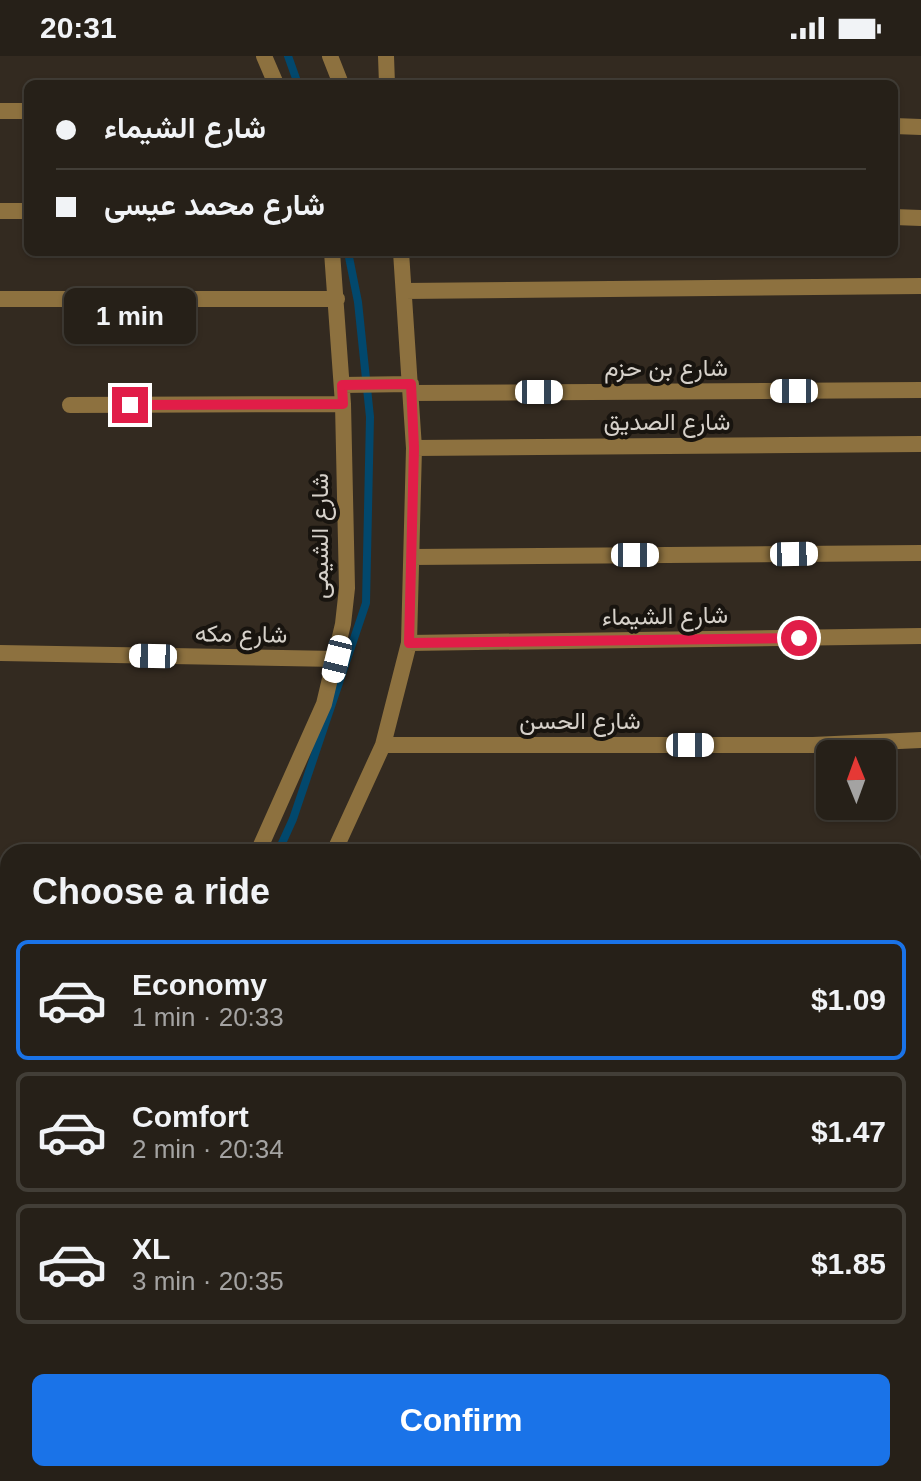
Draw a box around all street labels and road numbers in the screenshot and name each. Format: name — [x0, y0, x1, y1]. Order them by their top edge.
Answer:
street label: شارع بن حزم — [604, 354, 728, 384]
street label: شارع الصديق — [604, 408, 730, 438]
street label: شارع الشيمى — [306, 473, 336, 599]
street label: شارع الشيماء — [602, 601, 728, 633]
street label: شارع مكه — [195, 619, 287, 651]
street label: شارع الحسن — [519, 707, 641, 737]

